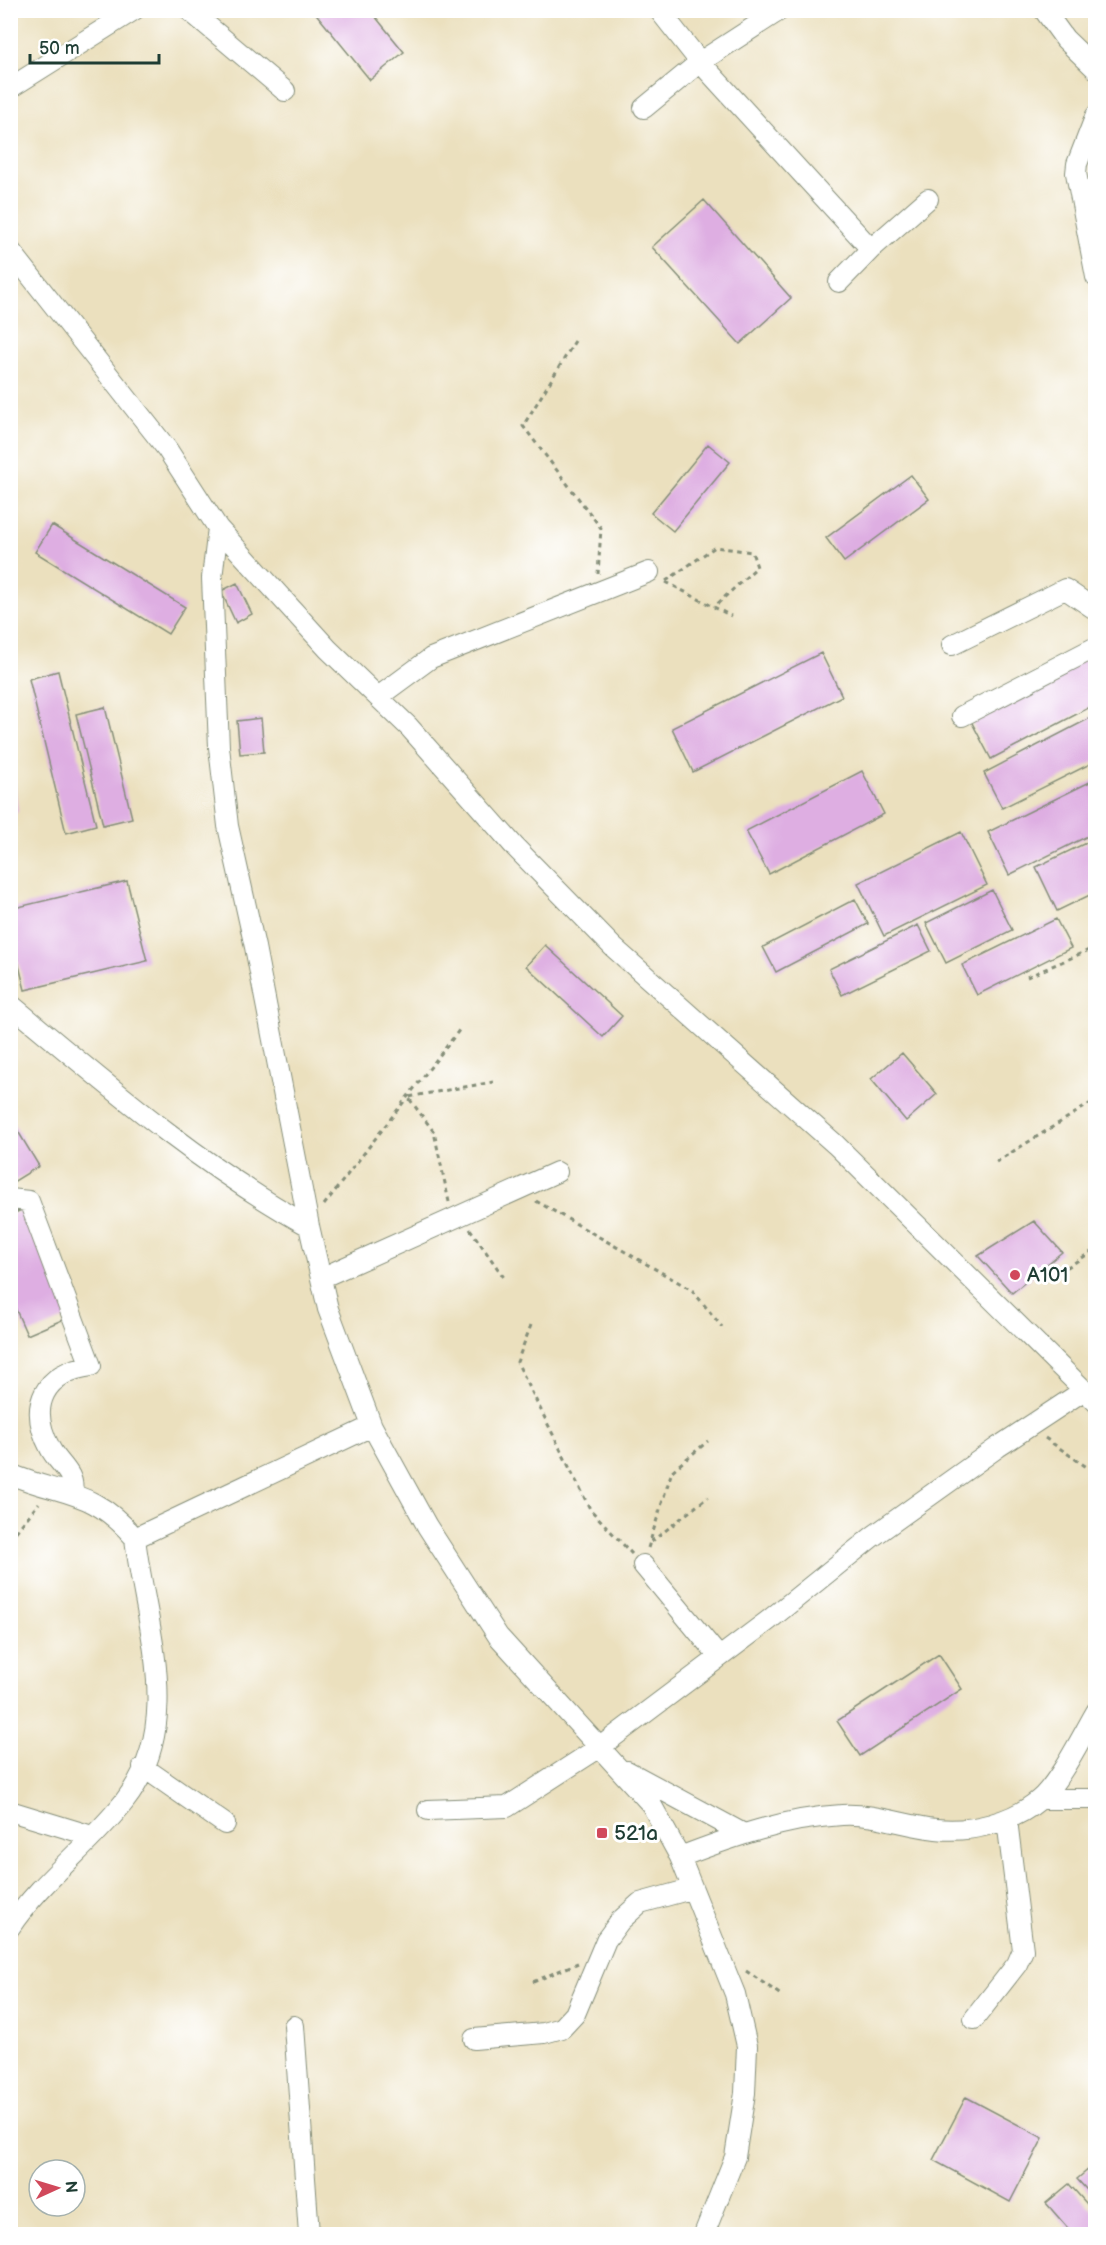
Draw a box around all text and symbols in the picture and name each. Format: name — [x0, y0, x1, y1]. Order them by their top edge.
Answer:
scale bar — [30, 27, 159, 65]
text: 50 m — [39, 38, 80, 59]
place label: A101 — [1027, 1263, 1068, 1288]
marker: A101 — [1008, 1268, 1022, 1282]
place label: 521a — [614, 1821, 658, 1846]
marker: 521a — [595, 1826, 609, 1840]
north arrow — [27, 2158, 87, 2218]
text: N — [61, 2180, 80, 2194]

